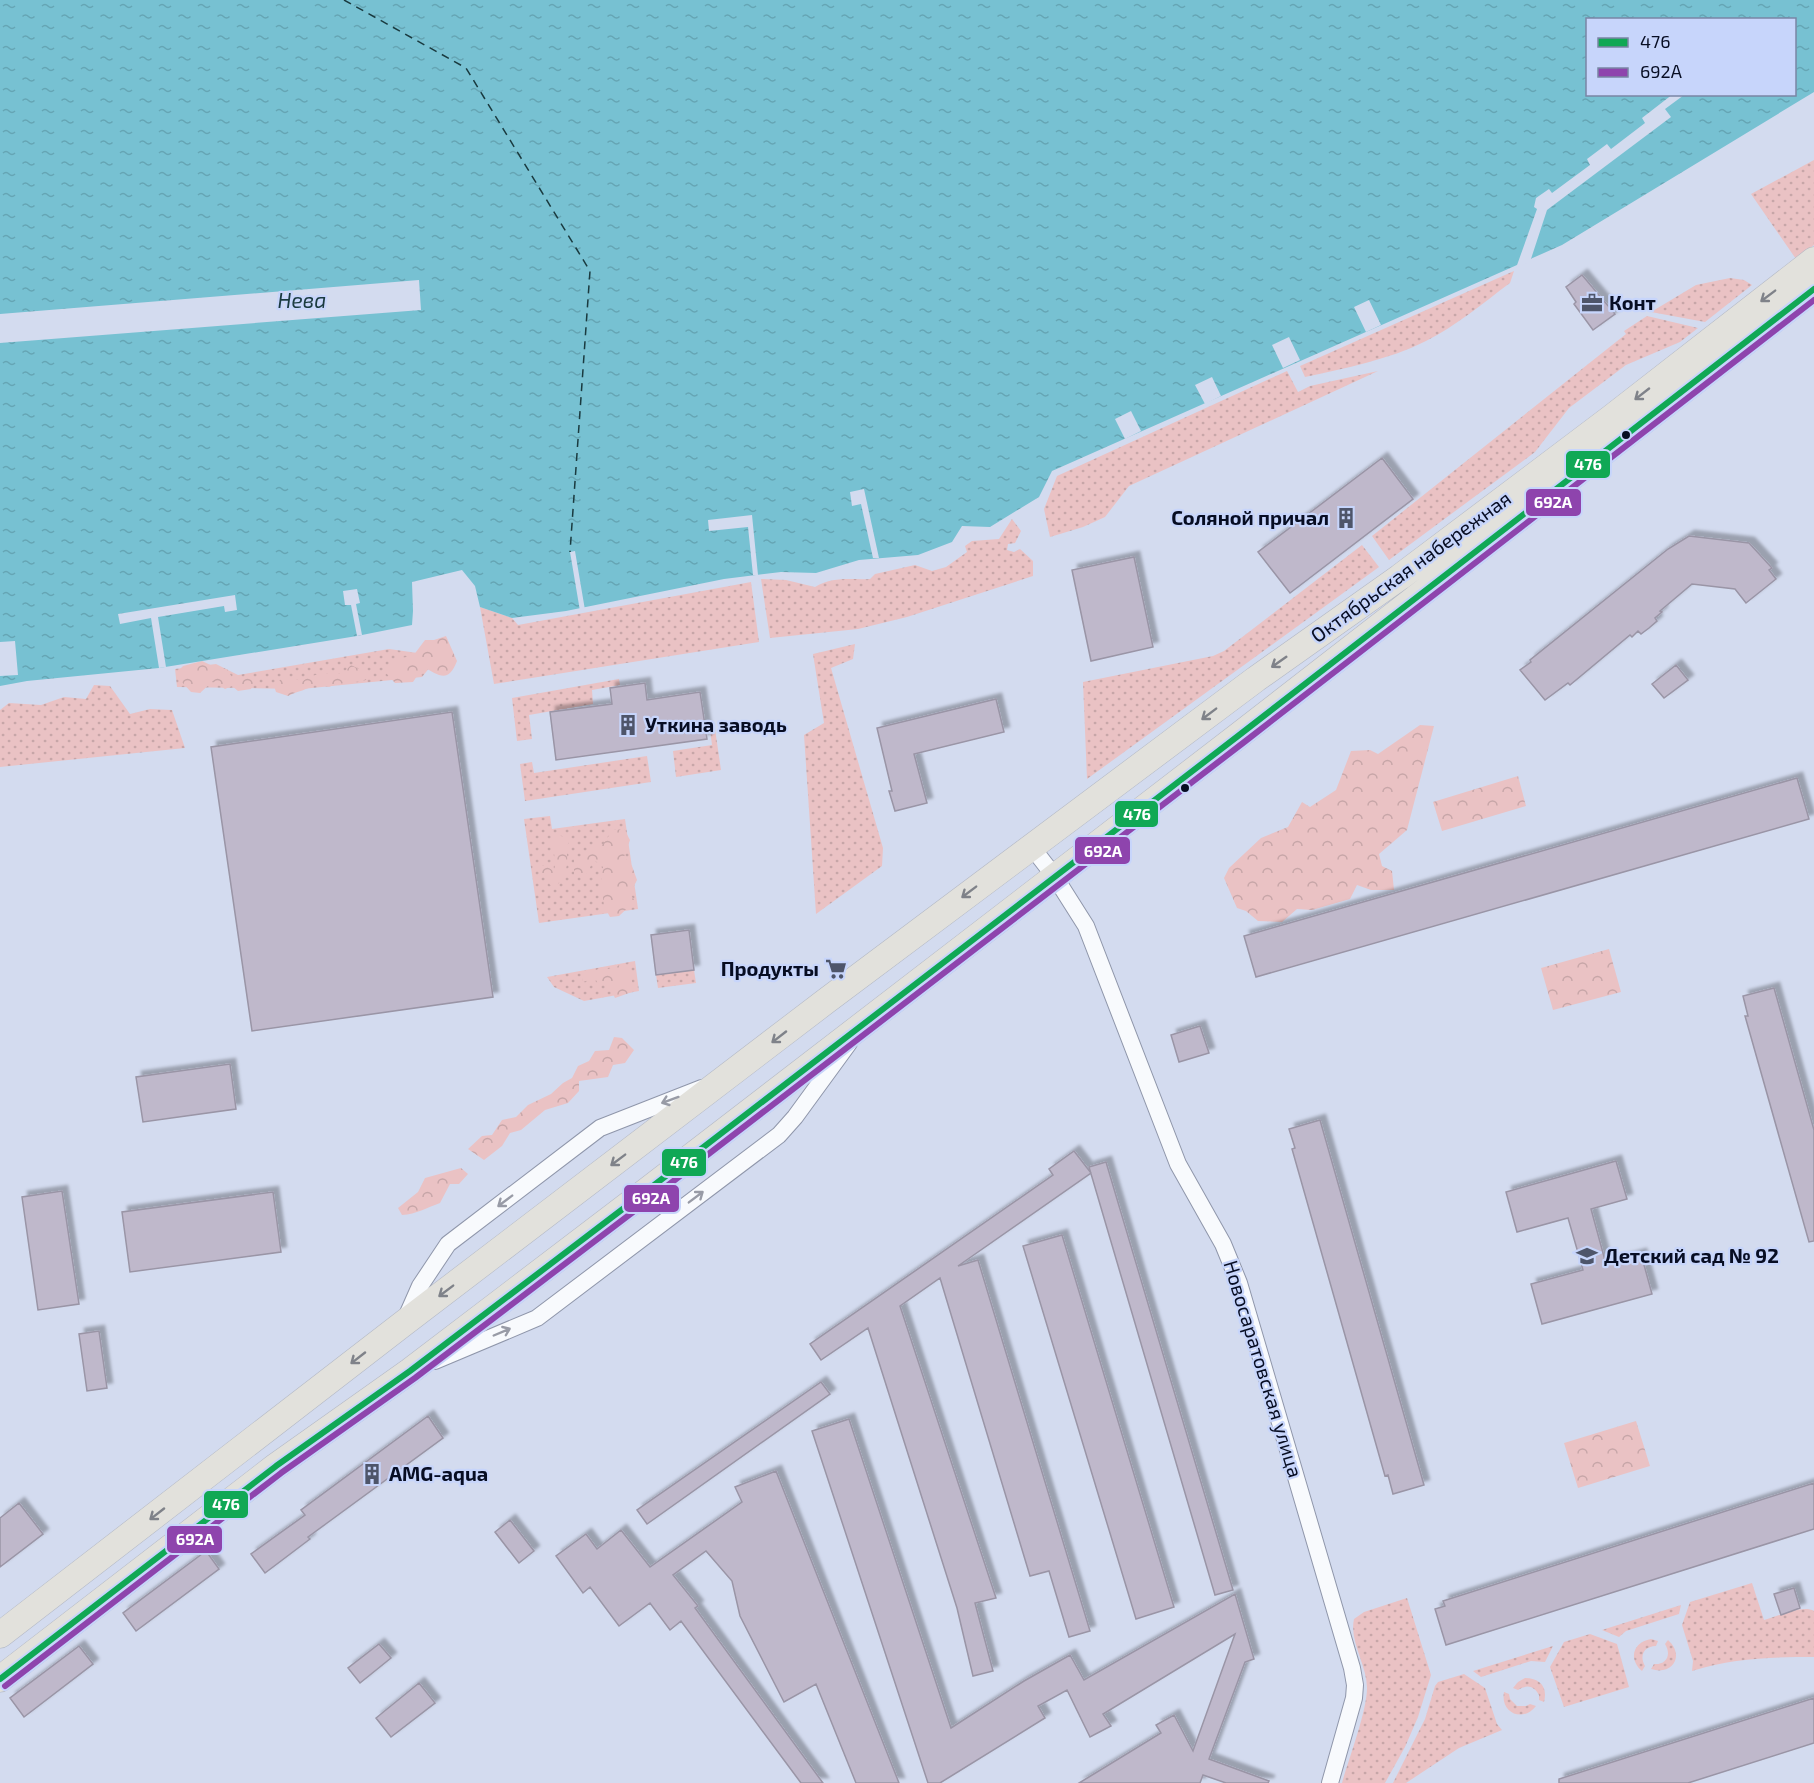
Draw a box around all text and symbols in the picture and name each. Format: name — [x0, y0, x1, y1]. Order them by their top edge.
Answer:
legend — [1586, 18, 1796, 96]
text: 476 — [1640, 30, 1671, 52]
text: 692А — [1640, 60, 1683, 82]
water label: Нева — [278, 287, 326, 312]
one-way arrow — [1760, 289, 1776, 302]
place label: Конт — [1609, 290, 1656, 314]
office icon: Конт — [1580, 291, 1604, 315]
one-way arrow — [1634, 387, 1650, 400]
unlabelled marker — [1620, 429, 1632, 441]
line badge: 476 — [1565, 450, 1611, 479]
text: 476 — [1574, 454, 1602, 473]
street label: Октябрьская набережная — [1306, 485, 1515, 647]
line badge: 692А — [1525, 488, 1582, 517]
text: 692А — [1534, 492, 1573, 511]
place label: Соляной причал — [1171, 505, 1329, 529]
building icon: Соляной причал — [1334, 506, 1358, 530]
one-way arrow — [1272, 656, 1288, 668]
one-way arrow — [1201, 707, 1217, 720]
place label: Уткина заводь — [645, 712, 787, 736]
building icon: Уткина заводь — [616, 713, 640, 737]
unlabelled marker — [1179, 782, 1191, 794]
line badge: 476 — [1114, 800, 1159, 828]
text: 476 — [1123, 804, 1151, 823]
line badge: 692А — [1074, 836, 1131, 865]
text: 692А — [1084, 841, 1123, 860]
one-way arrow — [961, 886, 977, 899]
place label: Продукты — [721, 956, 819, 980]
supermarket icon: Продукты — [824, 957, 848, 981]
one-way arrow — [772, 1030, 788, 1043]
one-way arrow — [661, 1095, 680, 1106]
line badge: 476 — [661, 1148, 707, 1177]
text: 476 — [670, 1152, 698, 1171]
one-way arrow — [611, 1154, 627, 1167]
line badge: 692А — [623, 1184, 680, 1213]
text: 692А — [632, 1188, 671, 1207]
one-way arrow — [687, 1191, 703, 1204]
one-way arrow — [497, 1194, 513, 1207]
place label: Детский сад № 92 — [1604, 1243, 1779, 1267]
school or university icon: Детский сад № 92 — [1575, 1244, 1599, 1268]
street label: Новосаратовская улица — [1219, 1257, 1308, 1480]
one-way arrow — [439, 1284, 455, 1297]
one-way arrow — [493, 1326, 511, 1338]
one-way arrow — [350, 1352, 366, 1365]
place label: AMG-aqua — [389, 1461, 488, 1485]
building icon: AMG-aqua — [360, 1462, 384, 1486]
line badge: 476 — [203, 1490, 249, 1519]
text: 476 — [212, 1494, 240, 1513]
one-way arrow — [149, 1508, 165, 1521]
line badge: 692А — [166, 1525, 223, 1554]
text: 692А — [176, 1529, 215, 1548]

